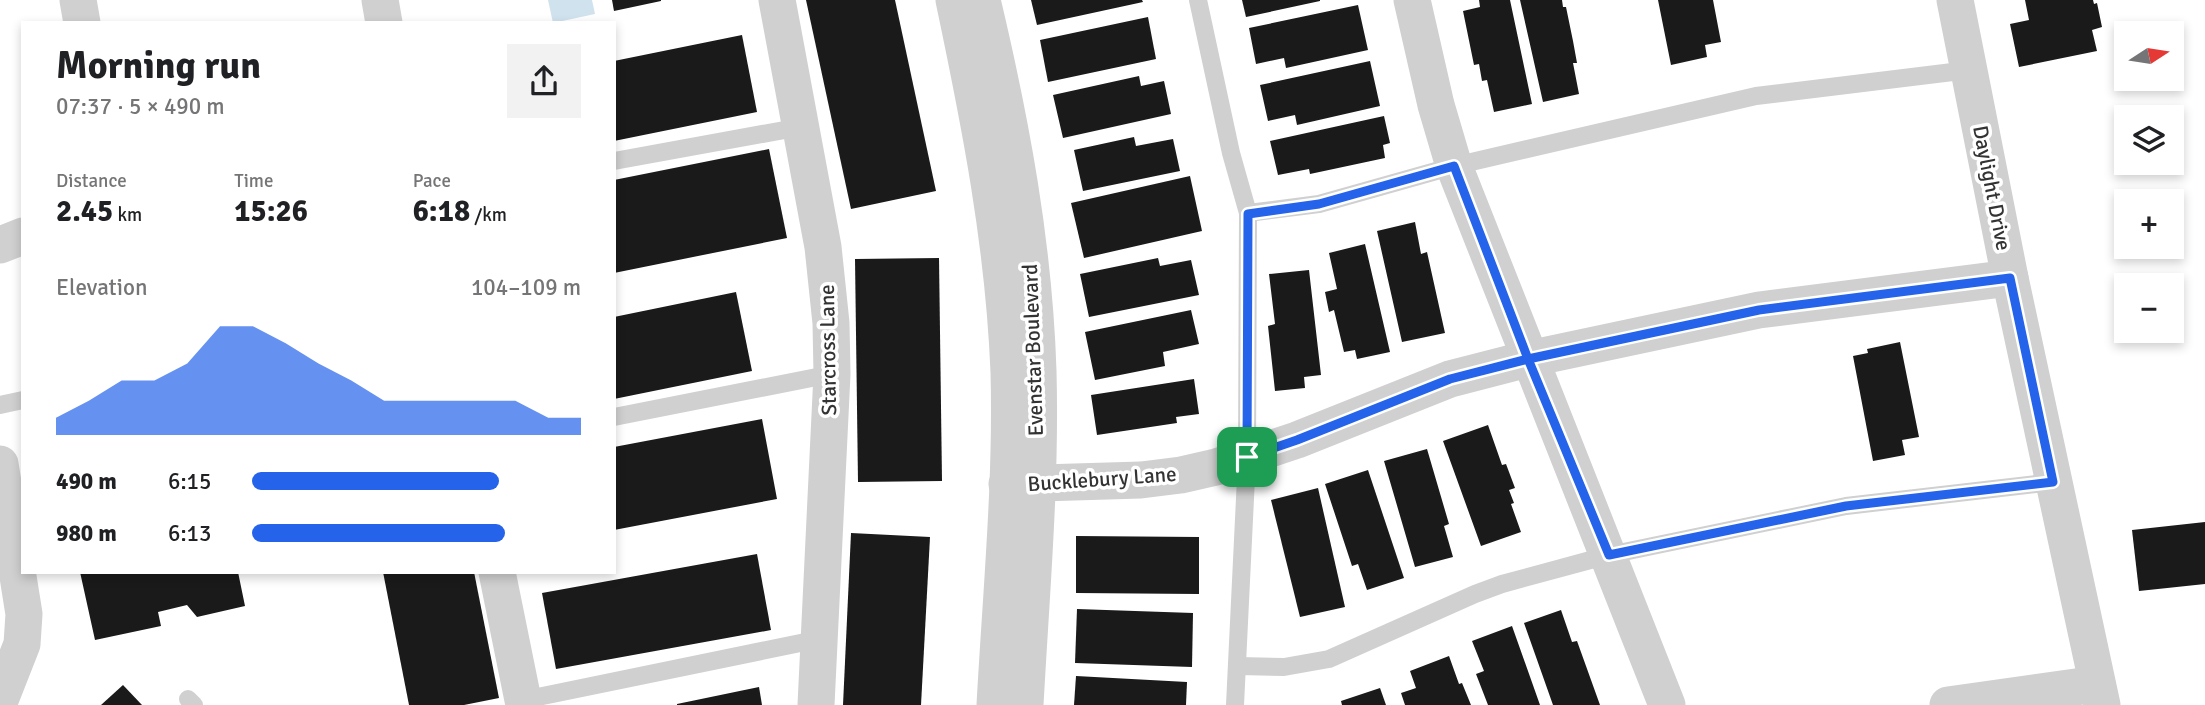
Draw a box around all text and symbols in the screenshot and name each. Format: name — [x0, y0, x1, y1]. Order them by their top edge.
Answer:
north arrow — [2114, 21, 2184, 91]
map controls — [2114, 21, 2184, 343]
text: Morning run — [56, 42, 261, 89]
button: share — [507, 44, 581, 118]
text: 07:37 · 5 × 490 m — [56, 92, 225, 121]
button: layers — [2114, 105, 2184, 175]
street label: Daylight Drive — [1967, 123, 2017, 253]
text: Distance — [56, 169, 127, 193]
text: Time — [234, 169, 273, 193]
text: Pace — [413, 169, 451, 193]
button: + — [2114, 189, 2184, 259]
text: 2.45 — [56, 193, 113, 230]
text: 15:26 — [234, 193, 308, 230]
text: 6:18 — [413, 193, 470, 230]
text: km — [113, 203, 142, 227]
text: /km — [470, 203, 507, 227]
street label: Evenstar Boulevard — [1017, 263, 1049, 437]
text: Elevation — [56, 273, 148, 302]
text: 104–109 m — [471, 273, 581, 302]
button: − — [2114, 273, 2184, 343]
street label: Starcross Lane — [814, 284, 842, 416]
pin — [1217, 427, 1277, 487]
icon: arrive — [1228, 438, 1266, 476]
street label: Bucklebury Lane — [1027, 461, 1177, 497]
text: 490 m — [56, 467, 117, 496]
text: 6:15 — [168, 467, 211, 496]
text: 980 m — [56, 519, 117, 548]
text: 6:13 — [168, 519, 211, 548]

